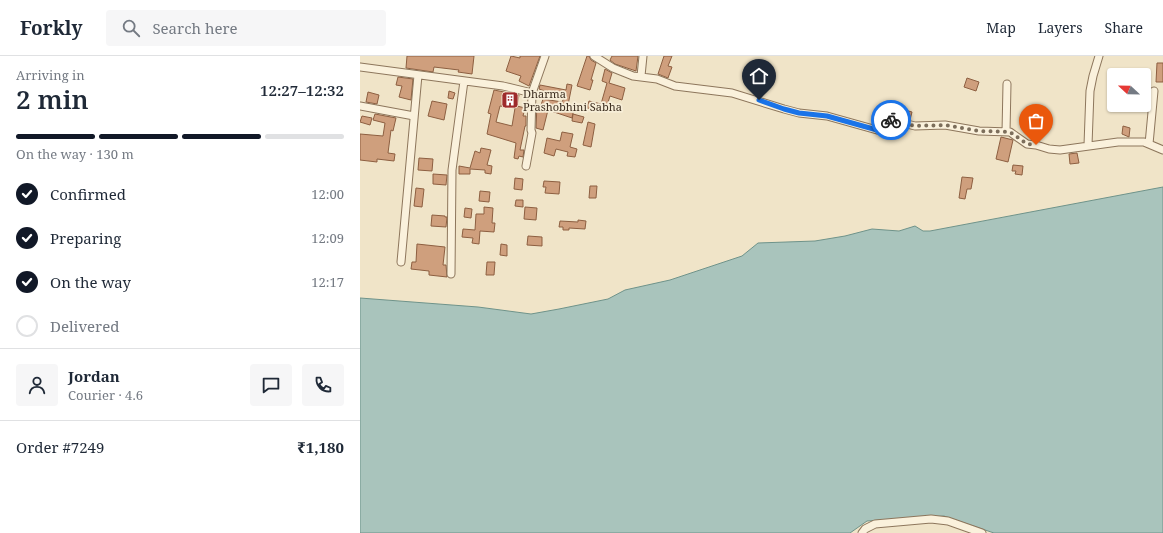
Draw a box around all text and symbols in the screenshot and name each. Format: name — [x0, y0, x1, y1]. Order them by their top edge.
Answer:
search box — [106, 10, 386, 46]
text: Forkly — [20, 15, 82, 41]
icon: search — [120, 17, 142, 39]
text: Search here — [152, 18, 238, 38]
text: Map — [986, 18, 1016, 37]
text: Layers — [1038, 18, 1083, 37]
text: Share — [1105, 18, 1143, 37]
pin — [742, 59, 776, 100]
icon: home — [748, 65, 770, 87]
text: Arriving in — [16, 66, 85, 84]
north arrow — [1107, 68, 1151, 112]
map controls — [1107, 68, 1151, 112]
text: 12:27–12:32 — [260, 80, 344, 100]
text: 2 min — [16, 81, 89, 117]
place label: Dharma Prashobhini Sabha — [523, 86, 622, 114]
building icon: Dharma Prashobhini Sabha — [500, 90, 520, 110]
courier — [871, 100, 911, 140]
pin — [1019, 104, 1053, 145]
icon: bike — [880, 109, 902, 131]
icon: bag — [1025, 110, 1047, 132]
text: On the way · 130 m — [16, 145, 134, 163]
icon: check — [16, 183, 38, 205]
text: Confirmed — [50, 184, 126, 204]
text: 12:00 — [311, 185, 344, 203]
icon: check — [16, 227, 38, 249]
text: Preparing — [50, 228, 121, 248]
text: 12:09 — [311, 229, 344, 247]
icon: check — [16, 271, 38, 293]
text: On the way — [50, 272, 131, 292]
text: 12:17 — [311, 273, 344, 291]
text: Delivered — [50, 316, 119, 336]
button: person — [16, 364, 58, 406]
button: chat — [250, 364, 292, 406]
button: phone — [302, 364, 344, 406]
text: Jordan — [68, 366, 120, 386]
text: Courier · 4.6 — [68, 386, 143, 404]
text: Order #7249 — [16, 437, 104, 457]
text: ₹1,180 — [297, 437, 344, 457]

